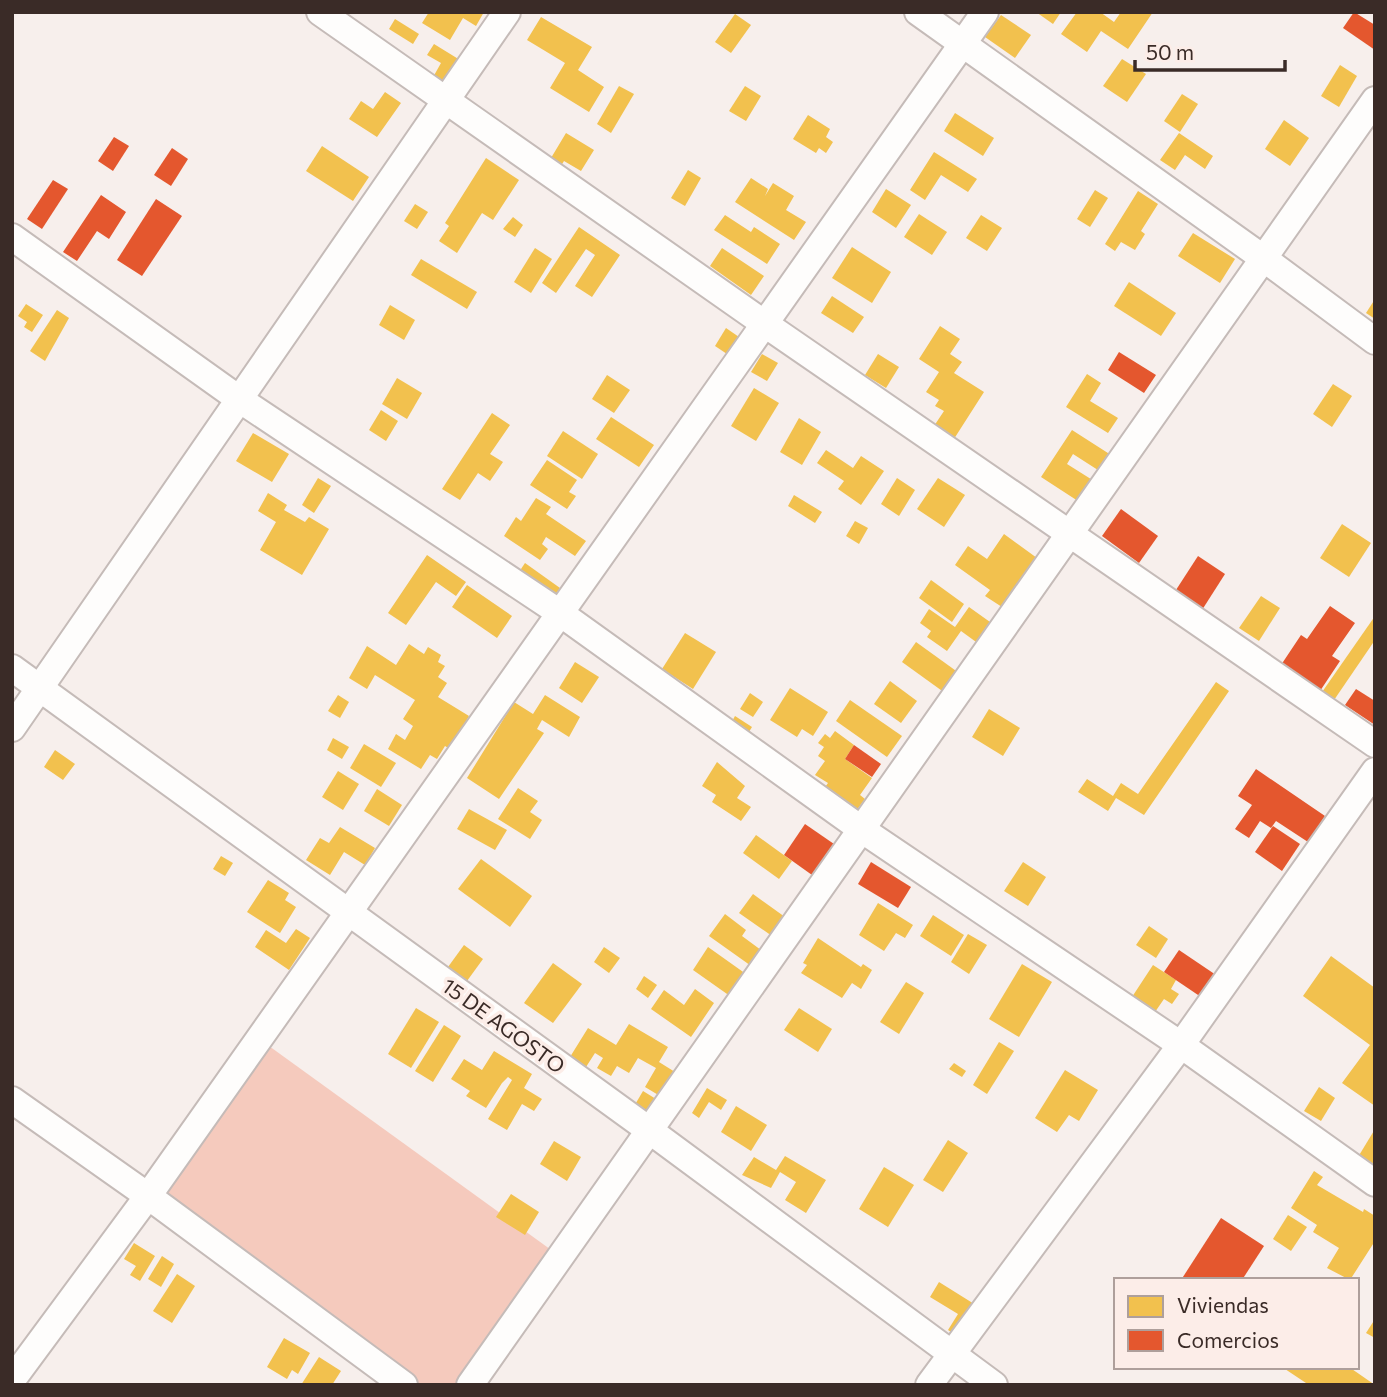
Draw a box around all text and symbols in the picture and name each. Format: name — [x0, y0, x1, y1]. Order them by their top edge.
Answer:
scale bar — [1135, 28, 1286, 72]
text: 50 m — [1146, 39, 1194, 64]
street label: 15 DE AGOSTO — [438, 972, 570, 1078]
legend — [1114, 1278, 1359, 1369]
text: Viviendas — [1177, 1292, 1269, 1317]
text: Comercios — [1177, 1327, 1279, 1352]

